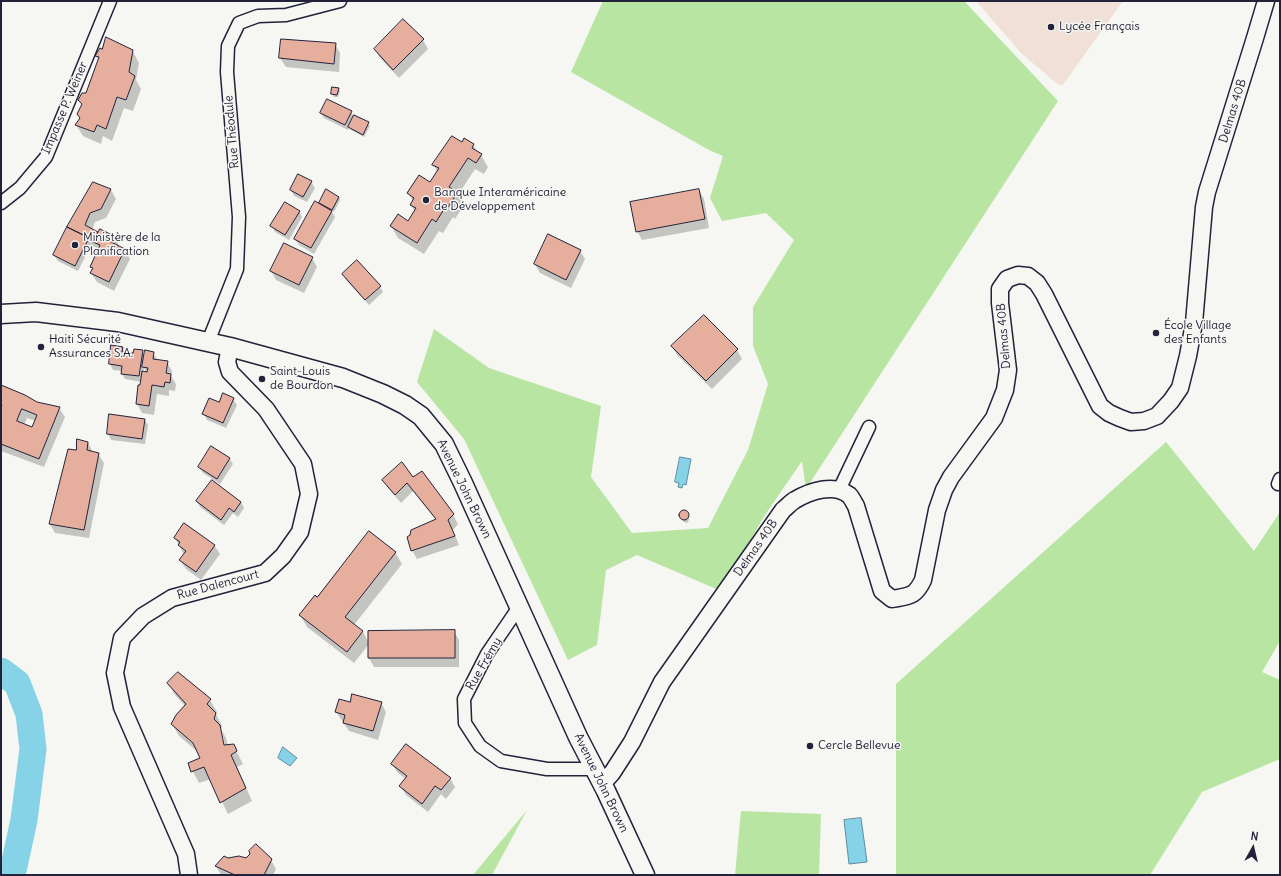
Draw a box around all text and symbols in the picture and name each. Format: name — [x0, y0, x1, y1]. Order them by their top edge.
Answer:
place label: Lycée Français — [1059, 20, 1140, 34]
marker: Lycée Français — [1046, 22, 1056, 32]
street label: Impasse P. Weiner — [39, 60, 91, 156]
street label: Delmas 40B — [1216, 77, 1250, 145]
street label: Rue Théodule — [222, 95, 242, 169]
place label: Banque Interaméricaine de Développement — [434, 186, 566, 214]
marker: Banque Interaméricaine de Développement — [421, 195, 431, 205]
place label: Ministère de la Planification — [83, 231, 161, 259]
marker: Ministère de la Planification — [70, 240, 80, 250]
street label: Delmas 40B — [994, 302, 1014, 370]
place label: École Village des Enfants — [1164, 319, 1231, 347]
marker: École Village des Enfants — [1151, 328, 1161, 338]
place label: Haiti Sécurité Assurances S.A. — [49, 333, 133, 361]
marker: Haiti Sécurité Assurances S.A. — [36, 342, 46, 352]
place label: Saint-Louis de Bourdon — [270, 365, 333, 393]
marker: Saint-Louis de Bourdon — [257, 374, 267, 384]
street label: Avenue John Brown — [434, 437, 494, 541]
street label: Delmas 40B — [731, 517, 781, 579]
street label: Rue Dalencourt — [176, 567, 260, 603]
street label: Rue Frémy — [463, 635, 505, 693]
street label: Avenue John Brown — [571, 731, 631, 835]
place label: Cercle Bellevue — [818, 739, 900, 753]
marker: Cercle Bellevue — [805, 741, 815, 751]
north arrow — [1233, 828, 1273, 868]
text: N — [1250, 829, 1259, 844]

